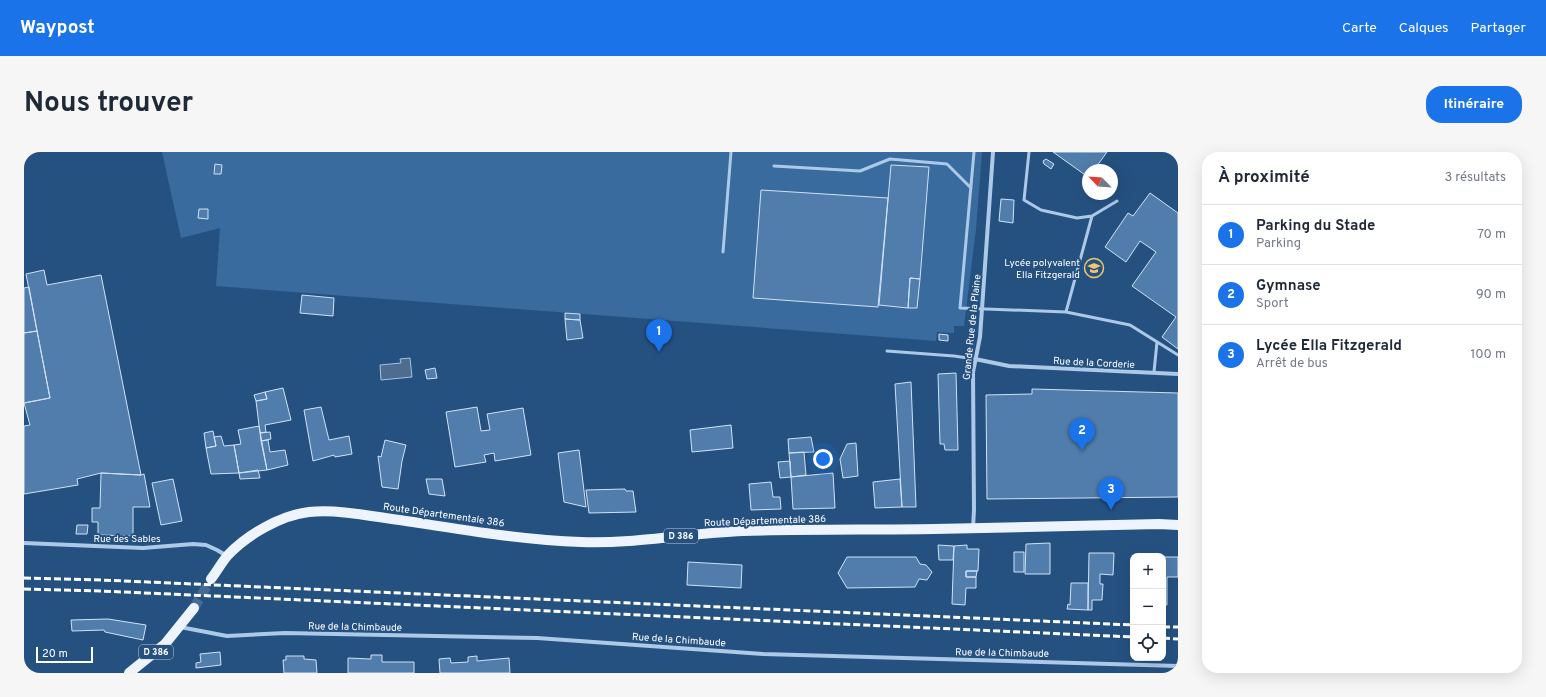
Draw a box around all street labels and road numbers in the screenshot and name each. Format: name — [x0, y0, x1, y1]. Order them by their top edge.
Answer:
street label: Grande Rue de la Plaine — [960, 274, 985, 381]
street label: Rue de la Corderie — [1053, 355, 1135, 372]
street label: Route Départementale 386 — [382, 501, 505, 530]
street label: Route Départementale 386 — [704, 513, 827, 530]
road number: D 386 — [664, 529, 698, 543]
street label: Rue des Sables — [93, 533, 161, 546]
street label: Rue de la Chimbaude — [308, 620, 402, 635]
street label: Rue de la Chimbaude — [632, 631, 726, 650]
road number: D 386 — [139, 645, 173, 659]
street label: Rue de la Chimbaude — [955, 646, 1049, 661]

